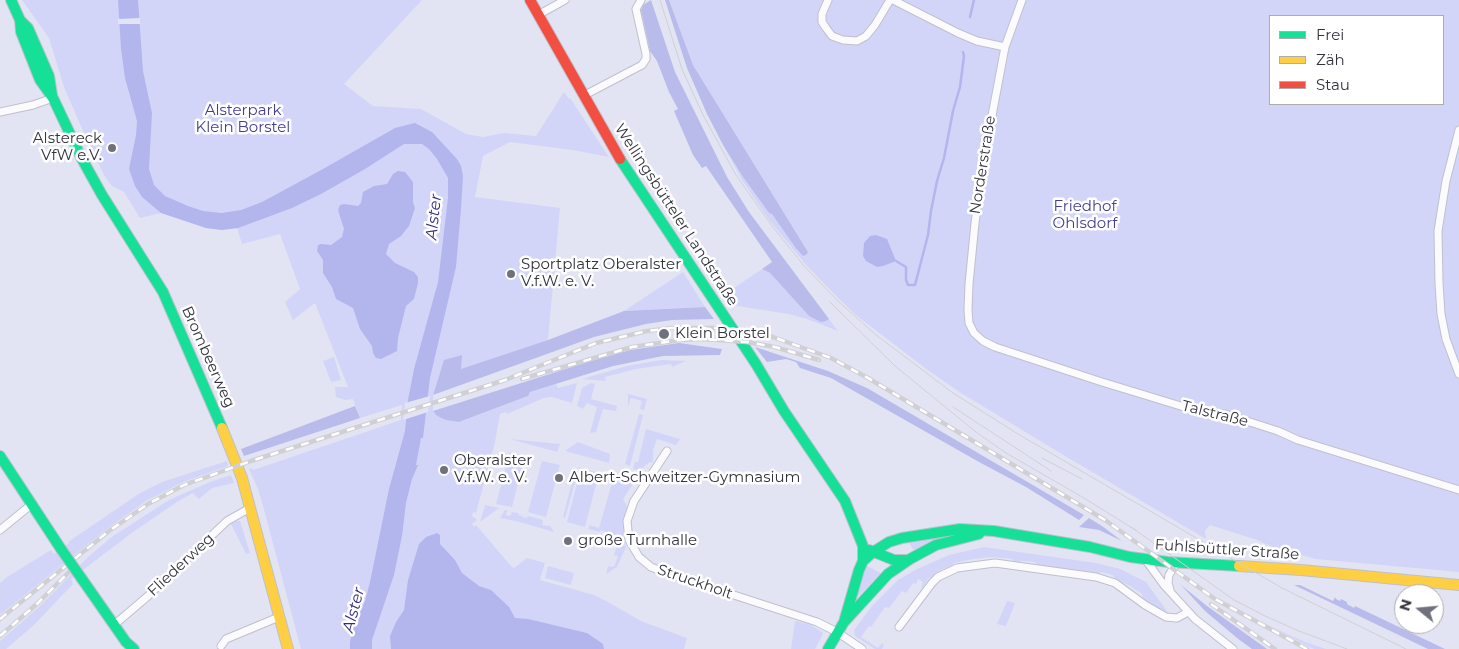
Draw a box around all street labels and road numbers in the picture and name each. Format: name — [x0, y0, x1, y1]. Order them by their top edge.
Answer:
street label: Norderstraße — [966, 115, 1000, 215]
street label: Wellingsbütteler Landstraße — [610, 121, 742, 309]
street label: Brombeerweg — [178, 303, 238, 411]
street label: Talstraße — [1180, 397, 1250, 431]
street label: Fliederweg — [144, 530, 218, 600]
street label: Fuhlsbüttler Straße — [1154, 536, 1300, 564]
street label: Struckholt — [655, 561, 735, 603]

